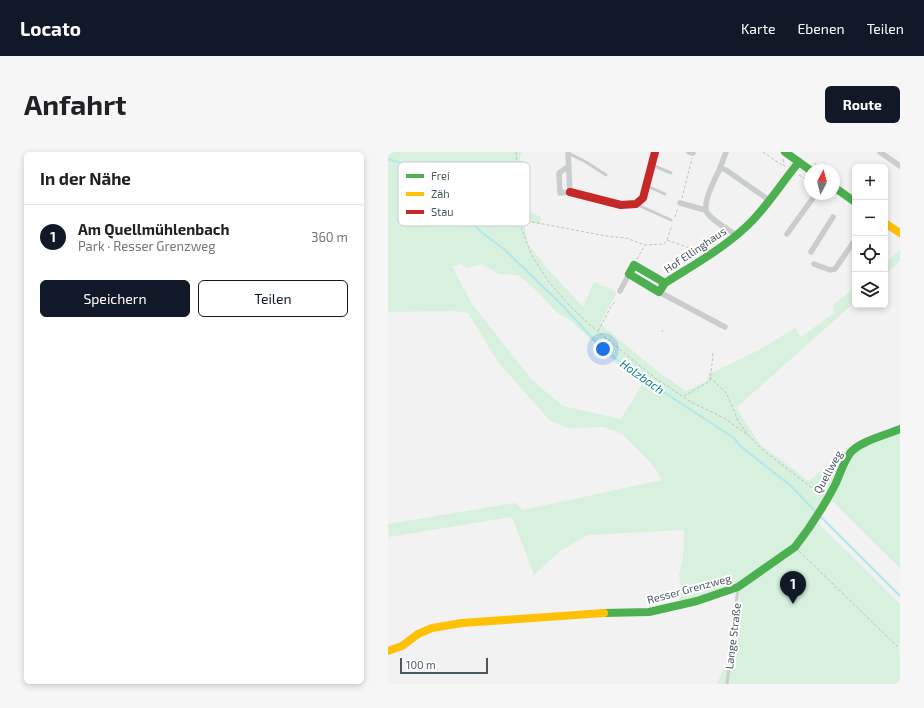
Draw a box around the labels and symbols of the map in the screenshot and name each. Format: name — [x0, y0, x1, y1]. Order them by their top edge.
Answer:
legend — [398, 162, 530, 226]
north arrow — [804, 164, 840, 200]
text: Frei — [431, 169, 450, 182]
text: Zäh — [431, 187, 450, 200]
text: Stau — [431, 205, 454, 218]
street label: Hof Ellinghaus — [661, 224, 729, 275]
your location — [593, 339, 613, 359]
water label: Holzbach — [618, 356, 667, 397]
street label: Quellweg — [810, 448, 846, 496]
street label: Resser Grenzweg — [645, 571, 732, 606]
pin: 1 — [780, 571, 806, 604]
street label: Lange Straße — [722, 602, 743, 670]
scale bar — [400, 656, 488, 675]

